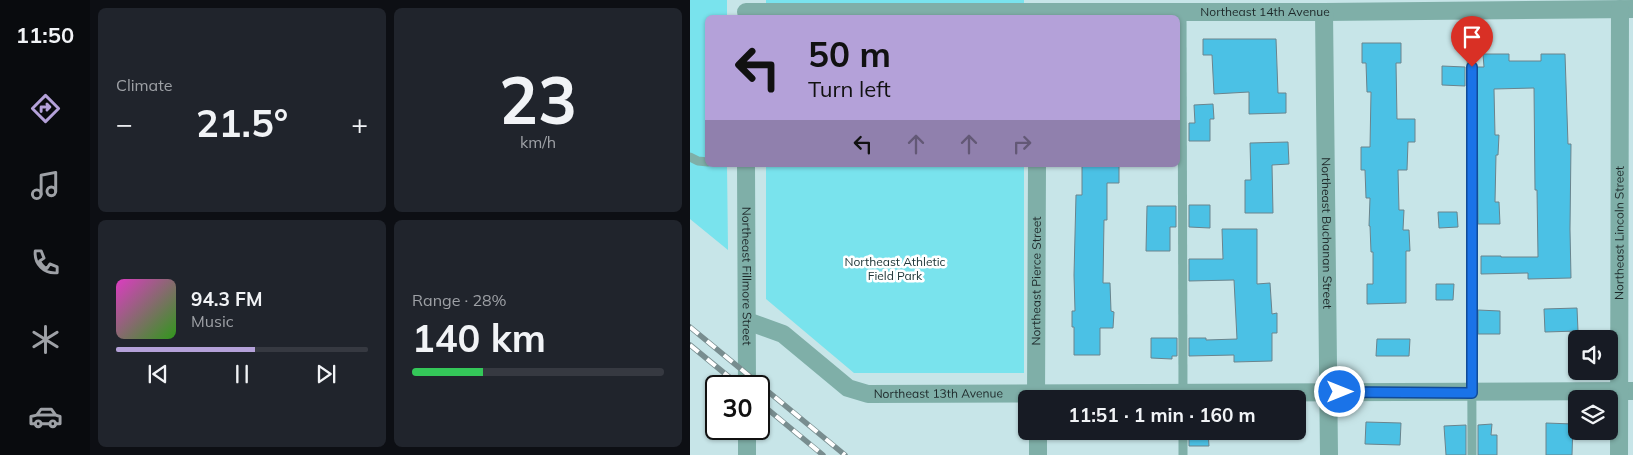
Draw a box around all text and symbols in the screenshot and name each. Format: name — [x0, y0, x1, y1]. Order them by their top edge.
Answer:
street label: Northeast 14th Avenue — [1200, 4, 1330, 19]
pin — [1451, 16, 1493, 67]
text: 11:50 — [16, 21, 74, 49]
icon: arrive — [1458, 23, 1486, 51]
text: 50 m — [808, 32, 891, 76]
icon: left — [725, 35, 790, 100]
text: 23 — [499, 59, 577, 140]
text: Climate — [116, 75, 172, 95]
text: Turn left — [808, 75, 891, 103]
icon: directions — [28, 91, 63, 126]
text: 21.5° — [196, 99, 288, 147]
text: − — [116, 106, 133, 141]
text: + — [351, 106, 368, 141]
icon: left — [849, 130, 877, 158]
icon: ahead — [902, 130, 930, 158]
icon: ahead — [955, 130, 983, 158]
icon: right — [1008, 130, 1036, 158]
text: km/h — [520, 132, 556, 152]
street label: Northeast Buchanan Street — [1319, 157, 1335, 309]
street label: Northeast Lincoln Street — [1611, 166, 1627, 300]
icon: music — [28, 168, 63, 203]
street label: Northeast Fillmore Street — [739, 207, 755, 345]
street label: Northeast Pierce Street — [1028, 216, 1044, 346]
icon: phone — [28, 245, 63, 280]
park label: Northeast Athletic Field Park — [845, 254, 946, 283]
text: 94.3 FM — [191, 287, 263, 311]
text: Range · 28% — [412, 290, 507, 310]
text: Music — [191, 311, 234, 331]
text: 140 km — [412, 314, 546, 362]
icon: climate — [28, 322, 63, 357]
map controls — [1568, 330, 1618, 440]
button: sound — [1568, 330, 1618, 380]
icon: previous — [144, 360, 172, 388]
icon: pause — [228, 360, 256, 388]
icon: next — [312, 360, 340, 388]
position arrow — [1313, 365, 1365, 417]
speed limit sign: 30 — [705, 375, 770, 440]
street label: Northeast 13th Avenue — [874, 385, 1003, 401]
button: layers — [1568, 390, 1618, 440]
icon: car — [28, 399, 63, 434]
text: 11:51 · 1 min · 160 m — [1068, 403, 1256, 427]

